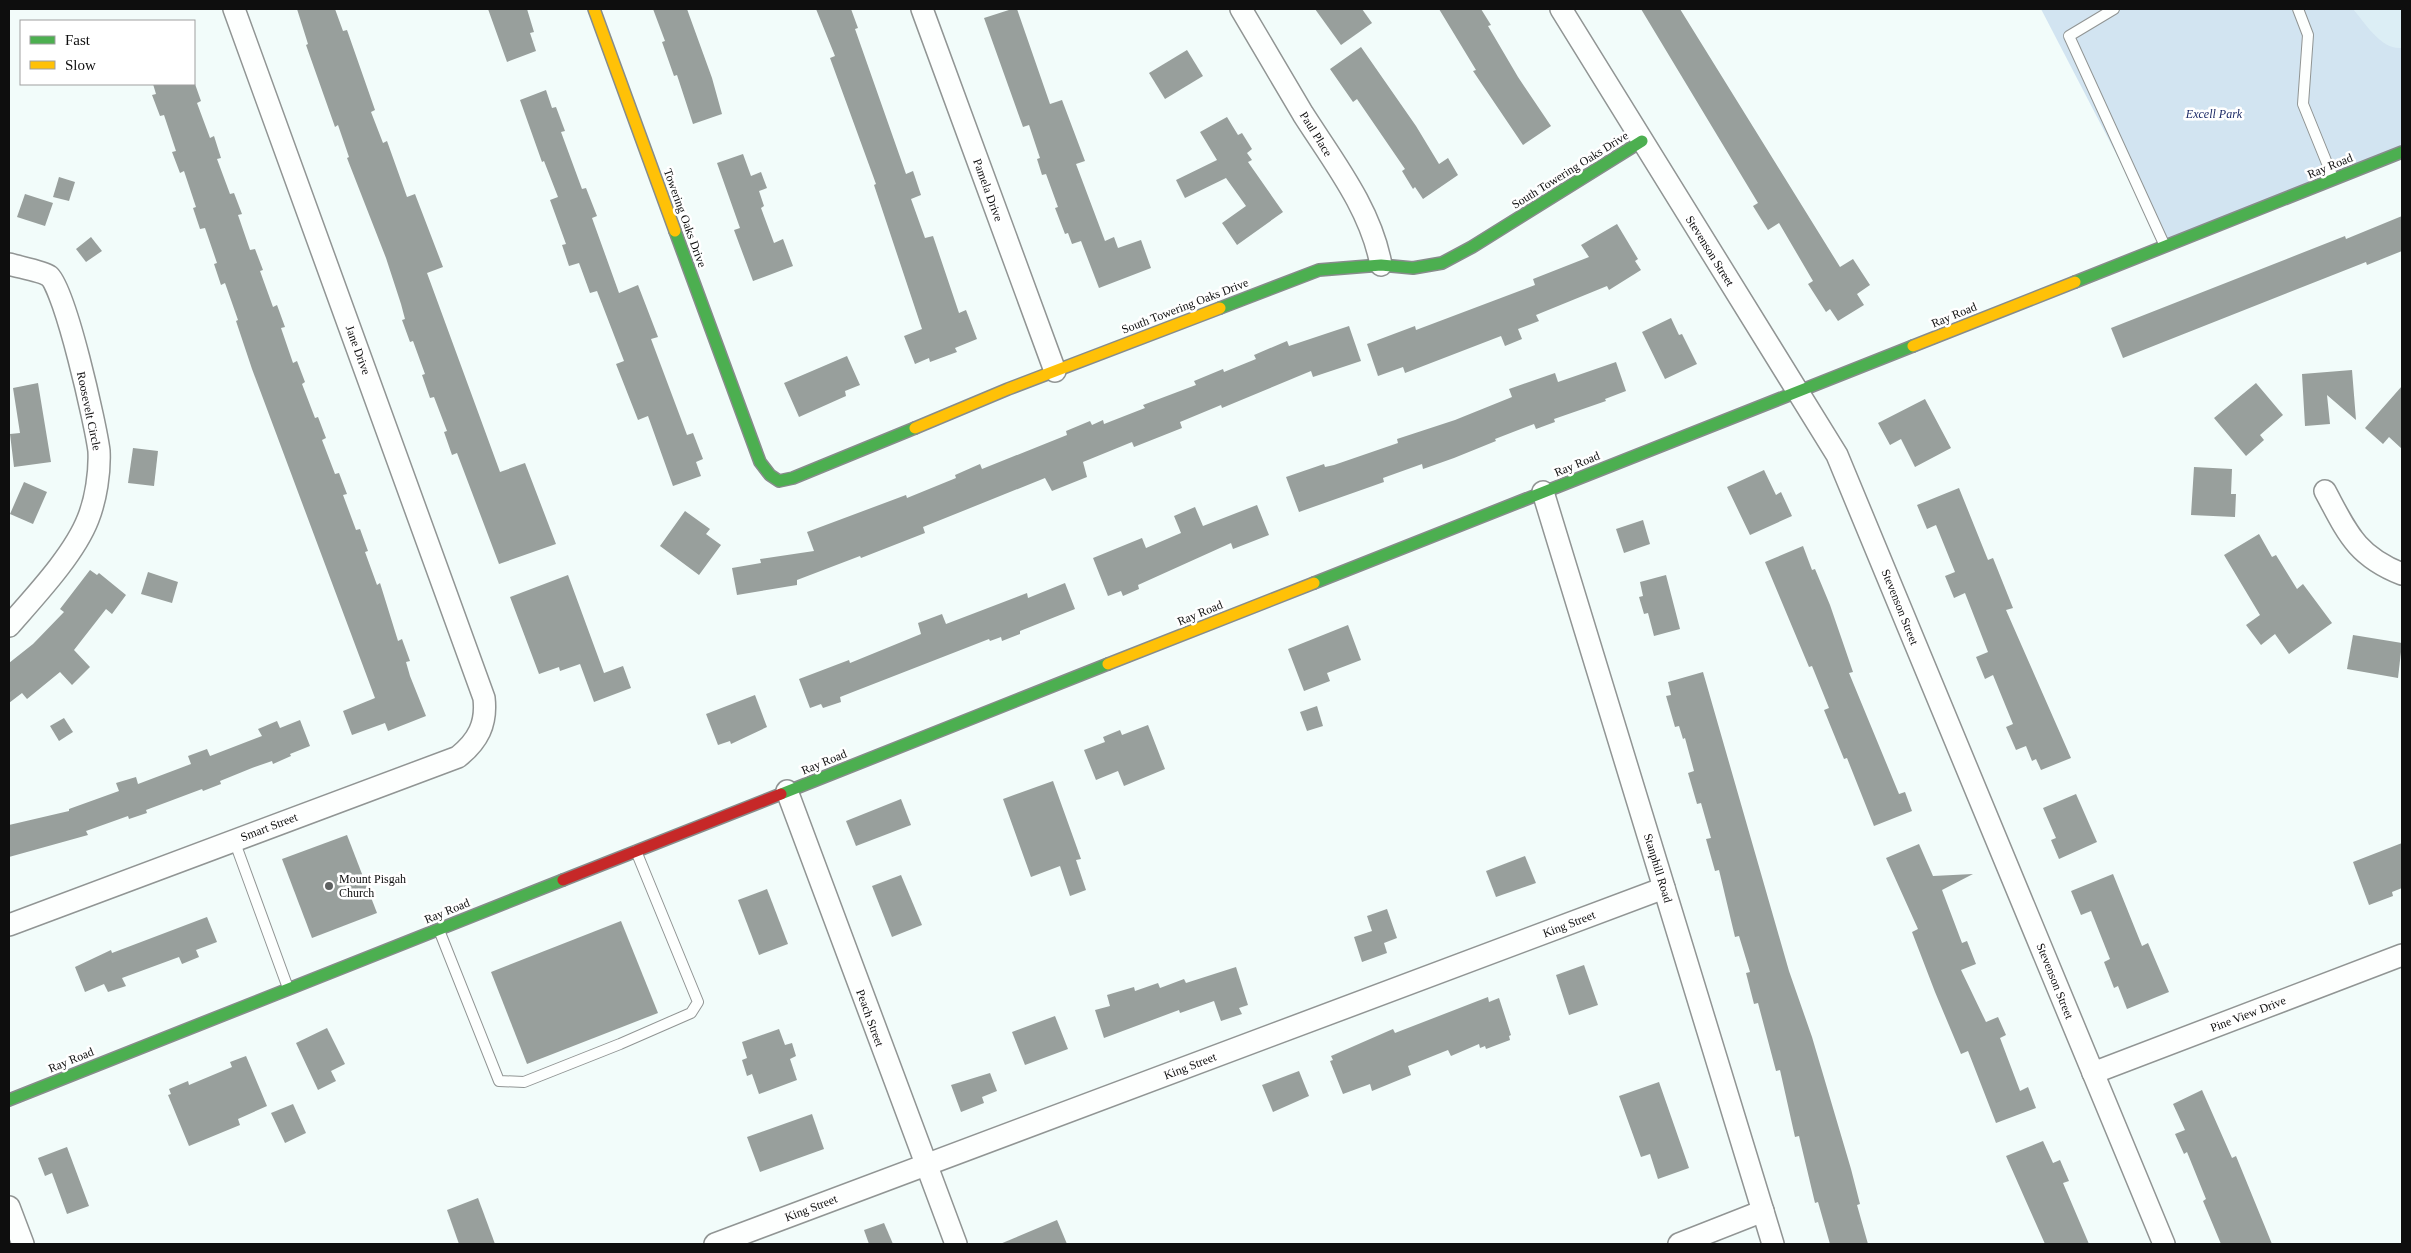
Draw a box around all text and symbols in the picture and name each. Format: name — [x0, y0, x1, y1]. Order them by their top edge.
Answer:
legend — [20, 20, 195, 85]
text: Fast — [65, 32, 91, 48]
text: Slow — [65, 57, 96, 73]
park label: Excell Park — [2185, 107, 2243, 121]
street label: Paul Place — [1297, 109, 1335, 159]
street label: South Towering Oaks Drive — [1509, 128, 1631, 212]
street label: Ray Road — [2305, 151, 2355, 181]
street label: Pamela Drive — [970, 157, 1006, 223]
street label: Towering Oaks Drive — [661, 167, 709, 269]
street label: Stevenson Street — [1683, 213, 1738, 289]
street label: South Towering Oaks Drive — [1120, 275, 1250, 337]
street label: Ray Road — [1929, 300, 1979, 330]
street label: Jane Drive — [343, 323, 373, 377]
street label: Roosevelt Circle — [74, 370, 104, 452]
street label: Ray Road — [1552, 449, 1602, 479]
street label: Stevenson Street — [1878, 567, 1922, 647]
street label: Ray Road — [1175, 598, 1225, 628]
street label: Ray Road — [799, 747, 849, 777]
street label: Smart Street — [239, 810, 300, 844]
street label: Stanphill Road — [1641, 832, 1675, 904]
place label: Mount Pisgah Church — [339, 872, 406, 900]
marker: Mount Pisgah Church — [323, 880, 335, 892]
street label: Ray Road — [422, 896, 472, 926]
street label: King Street — [1541, 907, 1598, 940]
street label: Stevenson Street — [2033, 941, 2077, 1021]
street label: Peach Street — [853, 988, 887, 1049]
street label: Pine View Drive — [2208, 993, 2288, 1035]
street label: Ray Road — [46, 1045, 96, 1075]
street label: King Street — [1162, 1049, 1219, 1082]
street label: King Street — [783, 1191, 840, 1224]

